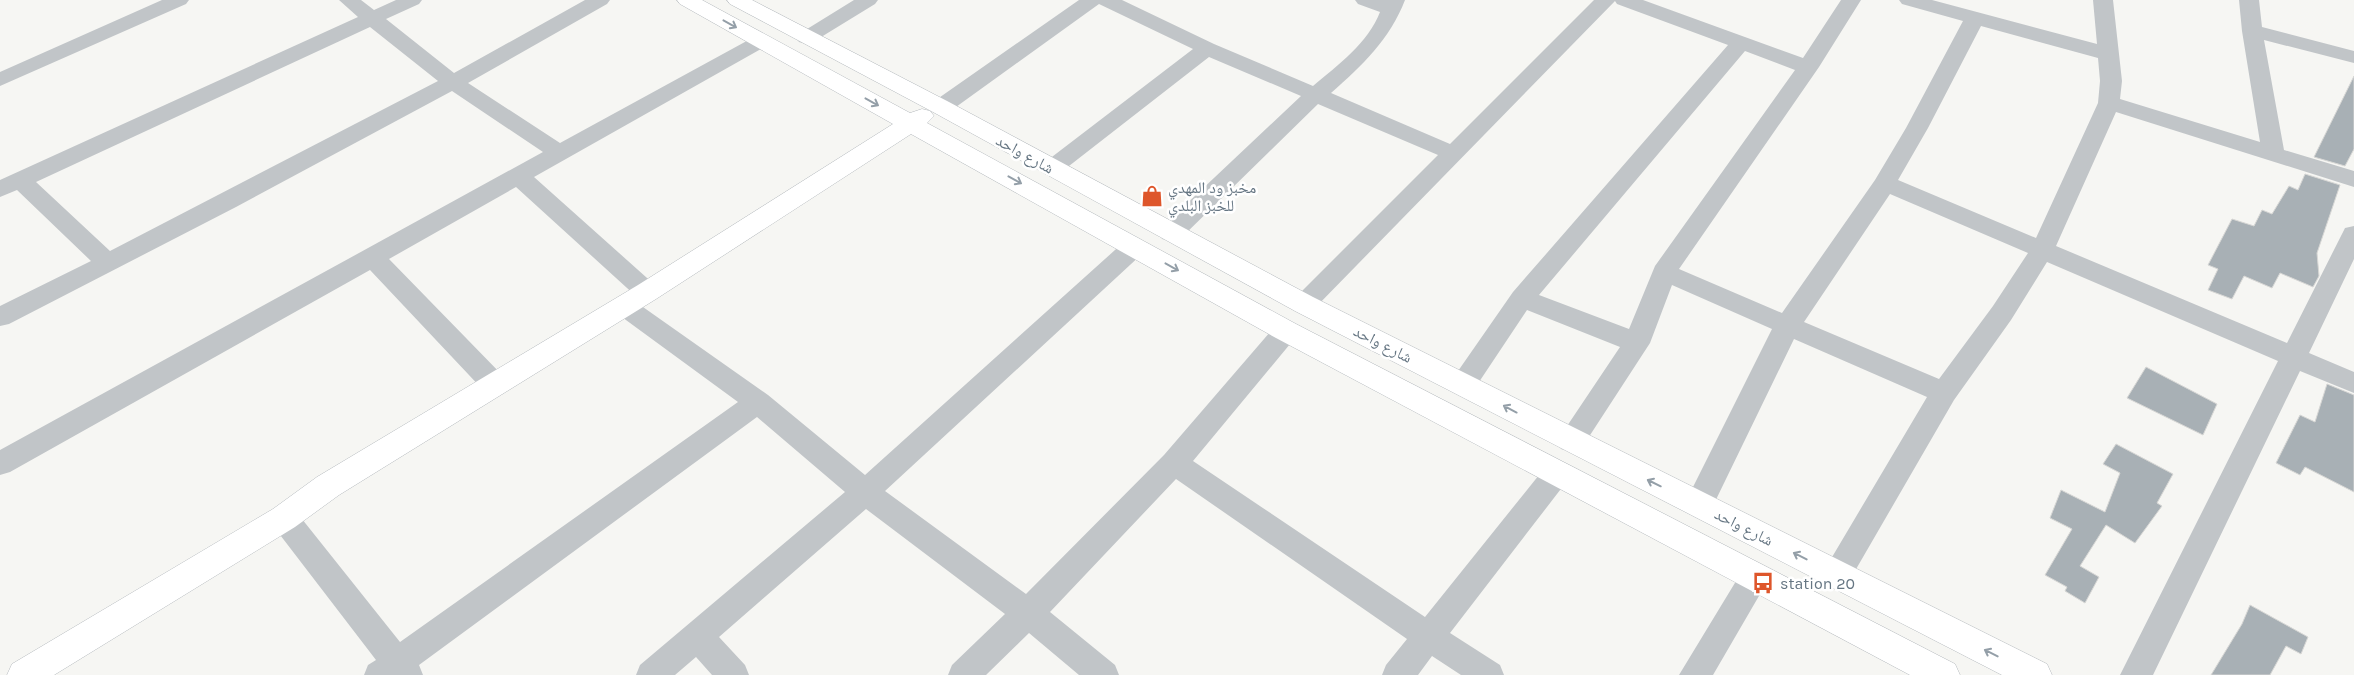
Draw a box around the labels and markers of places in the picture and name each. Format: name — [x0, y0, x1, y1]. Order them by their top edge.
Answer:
place label: مخبز ود المهدي للخبز البلدي — [1168, 178, 1256, 218]
shop icon: مخبز ود المهدي للخبز البلدي — [1139, 183, 1165, 209]
bus stop icon: station 20 — [1750, 570, 1776, 596]
place label: station 20 — [1780, 574, 1855, 593]

